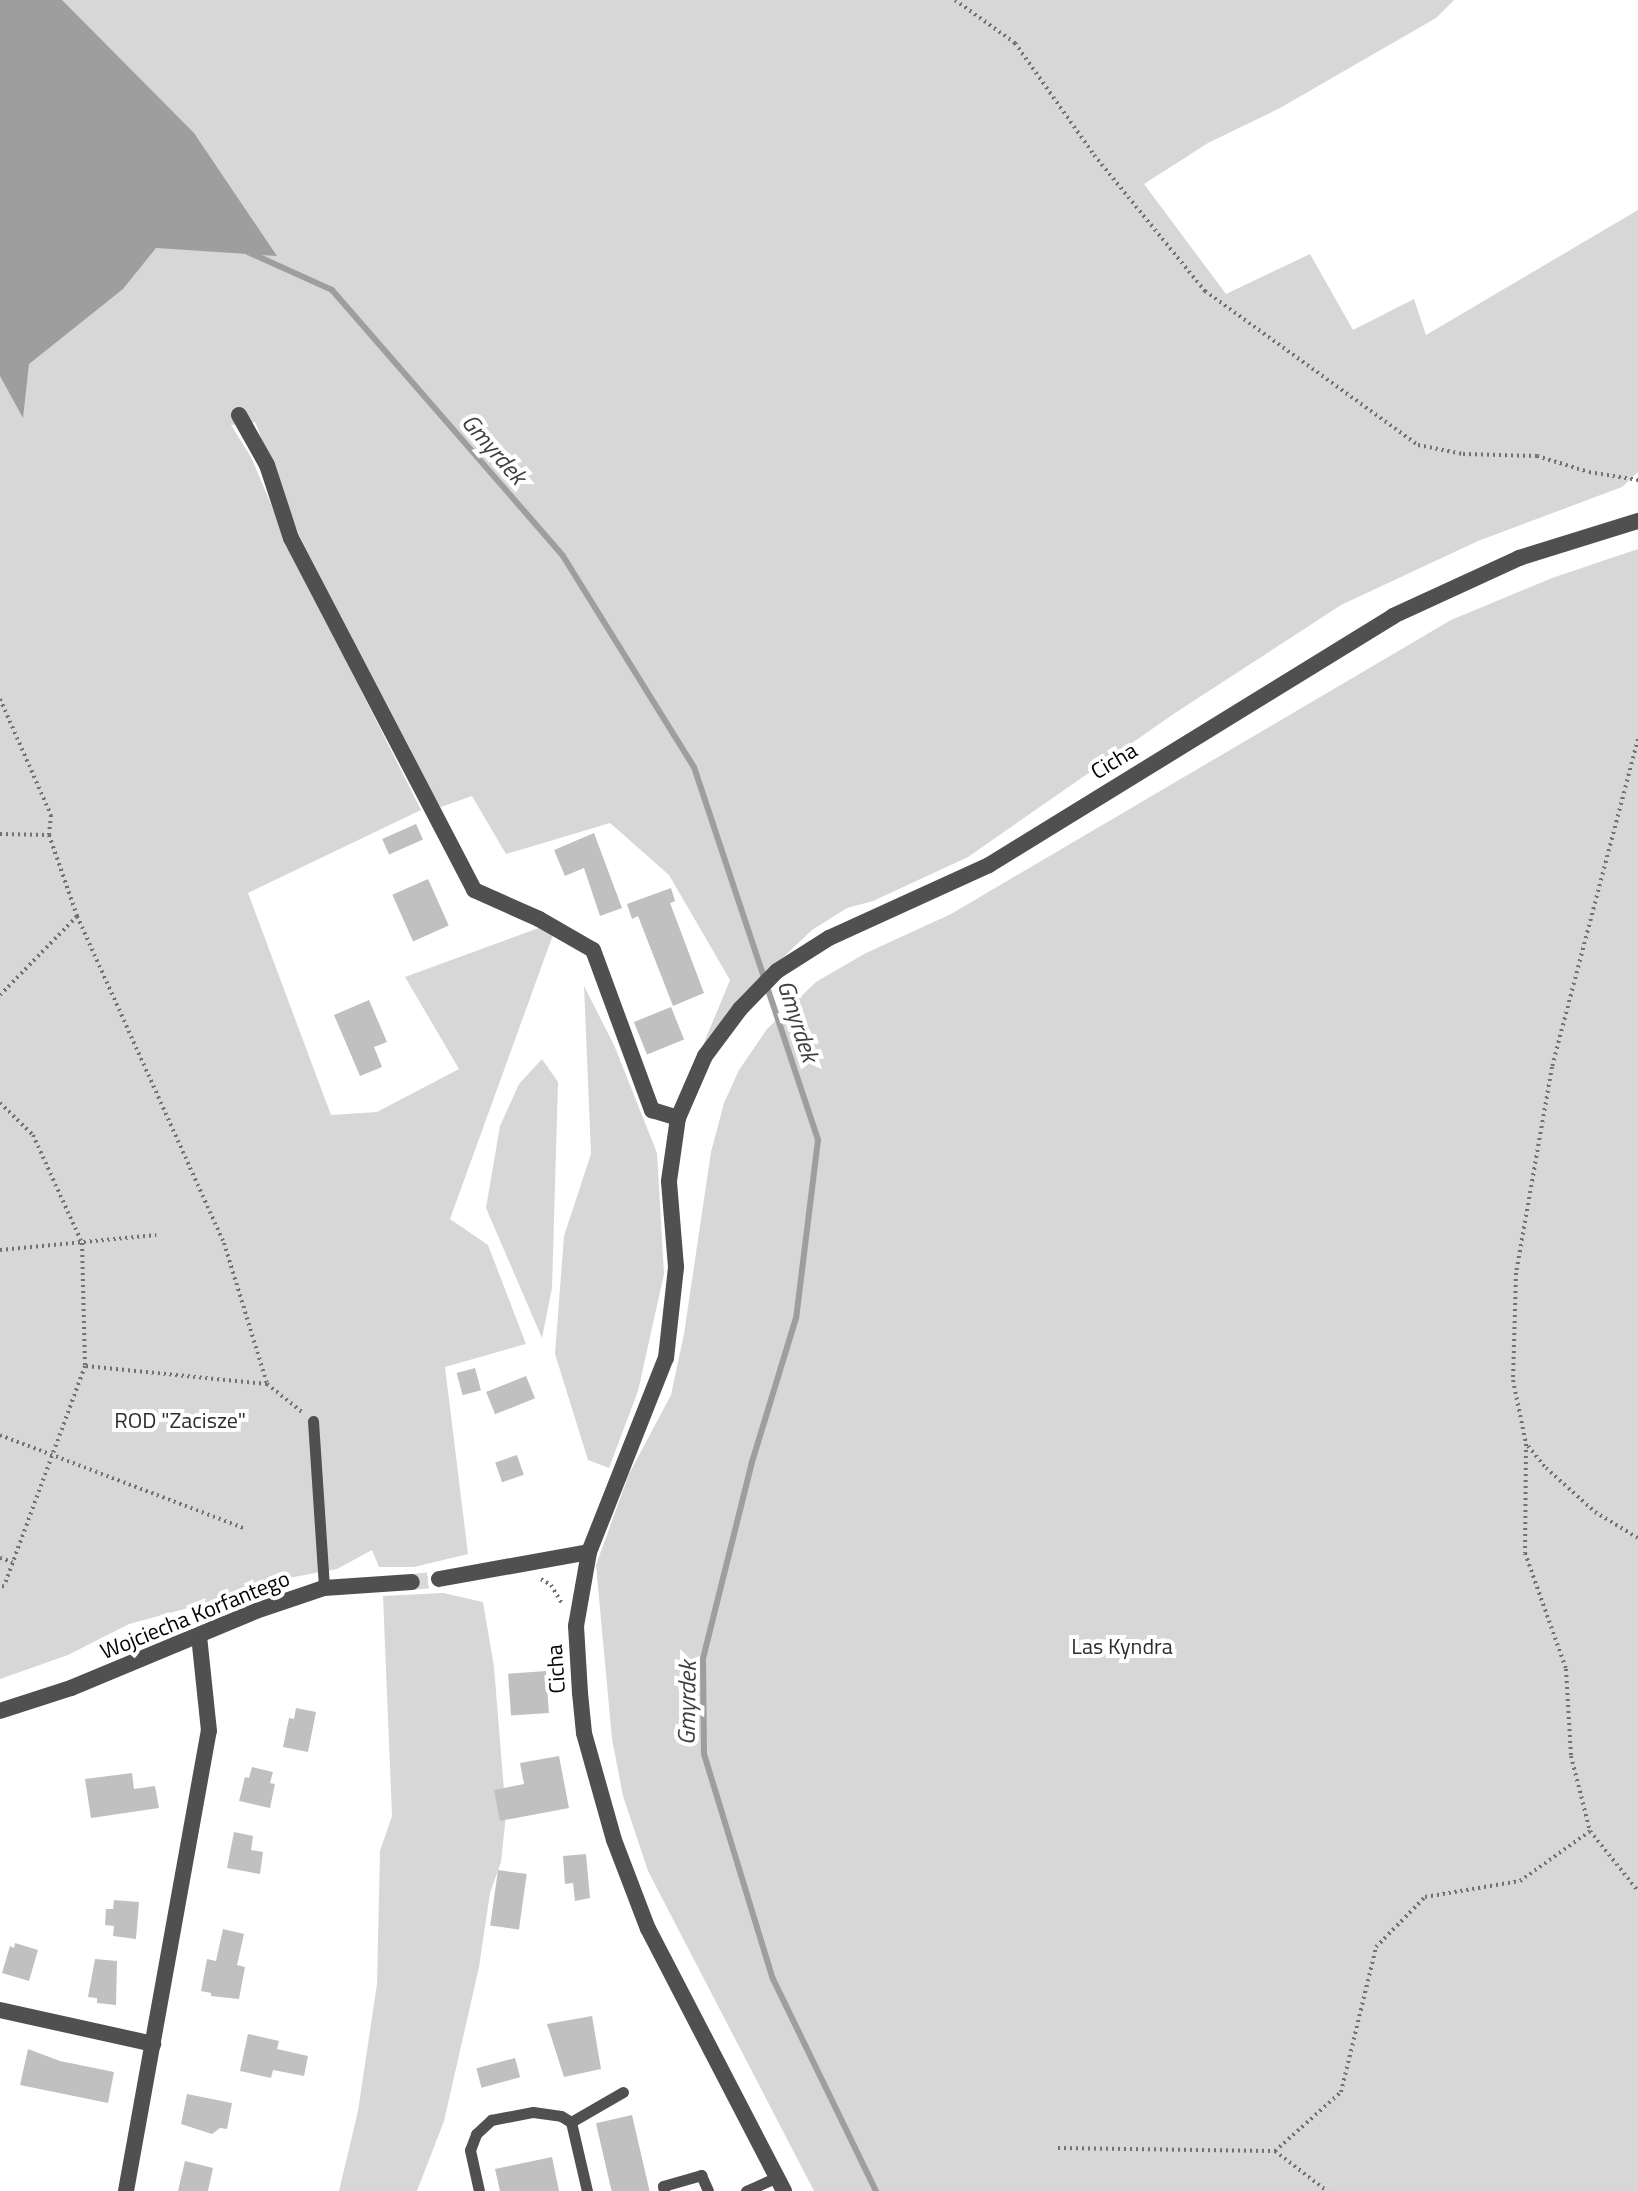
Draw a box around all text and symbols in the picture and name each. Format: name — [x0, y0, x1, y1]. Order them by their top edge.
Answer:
water label: Gmyrdek — [456, 408, 532, 490]
street label: Cicha — [1086, 737, 1142, 785]
water label: Gmyrdek — [771, 977, 825, 1065]
park label: ROD "Zacisze" — [114, 1408, 246, 1434]
street label: Wojciecha Korfantego — [97, 1565, 293, 1665]
park label: Las Kyndra — [1071, 1634, 1173, 1660]
street label: Cicha — [541, 1644, 571, 1694]
water label: Gmyrdek — [672, 1661, 702, 1745]

